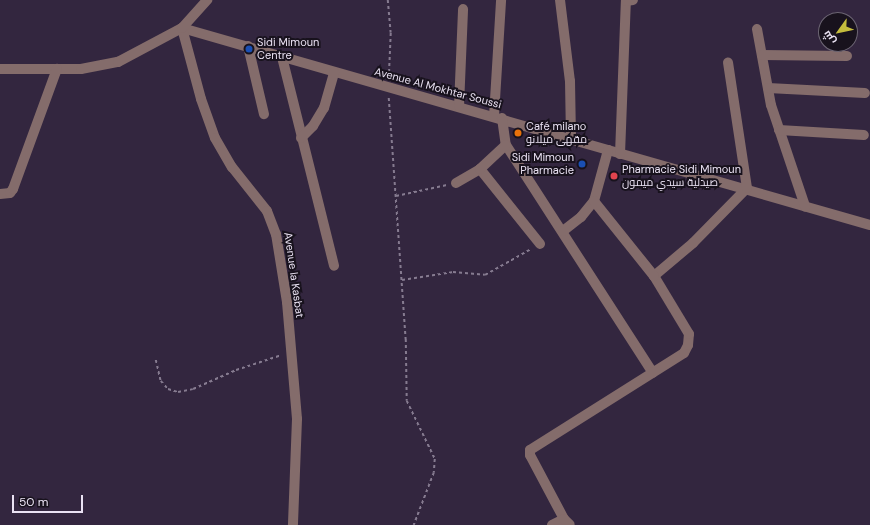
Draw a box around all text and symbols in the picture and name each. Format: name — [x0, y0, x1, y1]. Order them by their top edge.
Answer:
north arrow — [818, 12, 858, 52]
text: ش — [819, 28, 838, 48]
place label: Sidi Mimoun Centre — [257, 36, 319, 62]
marker: Sidi Mimoun Centre — [244, 44, 254, 54]
street label: Avenue Al Mokhtar Soussi — [373, 65, 503, 111]
place label: Café milano مقهى ميلانو — [526, 120, 587, 146]
marker: Café milano مقهى ميلانو — [513, 128, 523, 138]
place label: Sidi Mimoun Pharmacie — [512, 151, 574, 177]
marker: Sidi Mimoun Pharmacie — [577, 159, 587, 169]
place label: Pharmacie Sidi Mimoun صيدلية سيدي ميمون — [622, 163, 741, 189]
marker: Pharmacie Sidi Mimoun صيدلية سيدي ميمون — [609, 171, 619, 181]
street label: Avenue la Kasbat — [281, 231, 307, 319]
scale bar — [14, 487, 85, 513]
text: 50 m — [19, 494, 48, 510]

